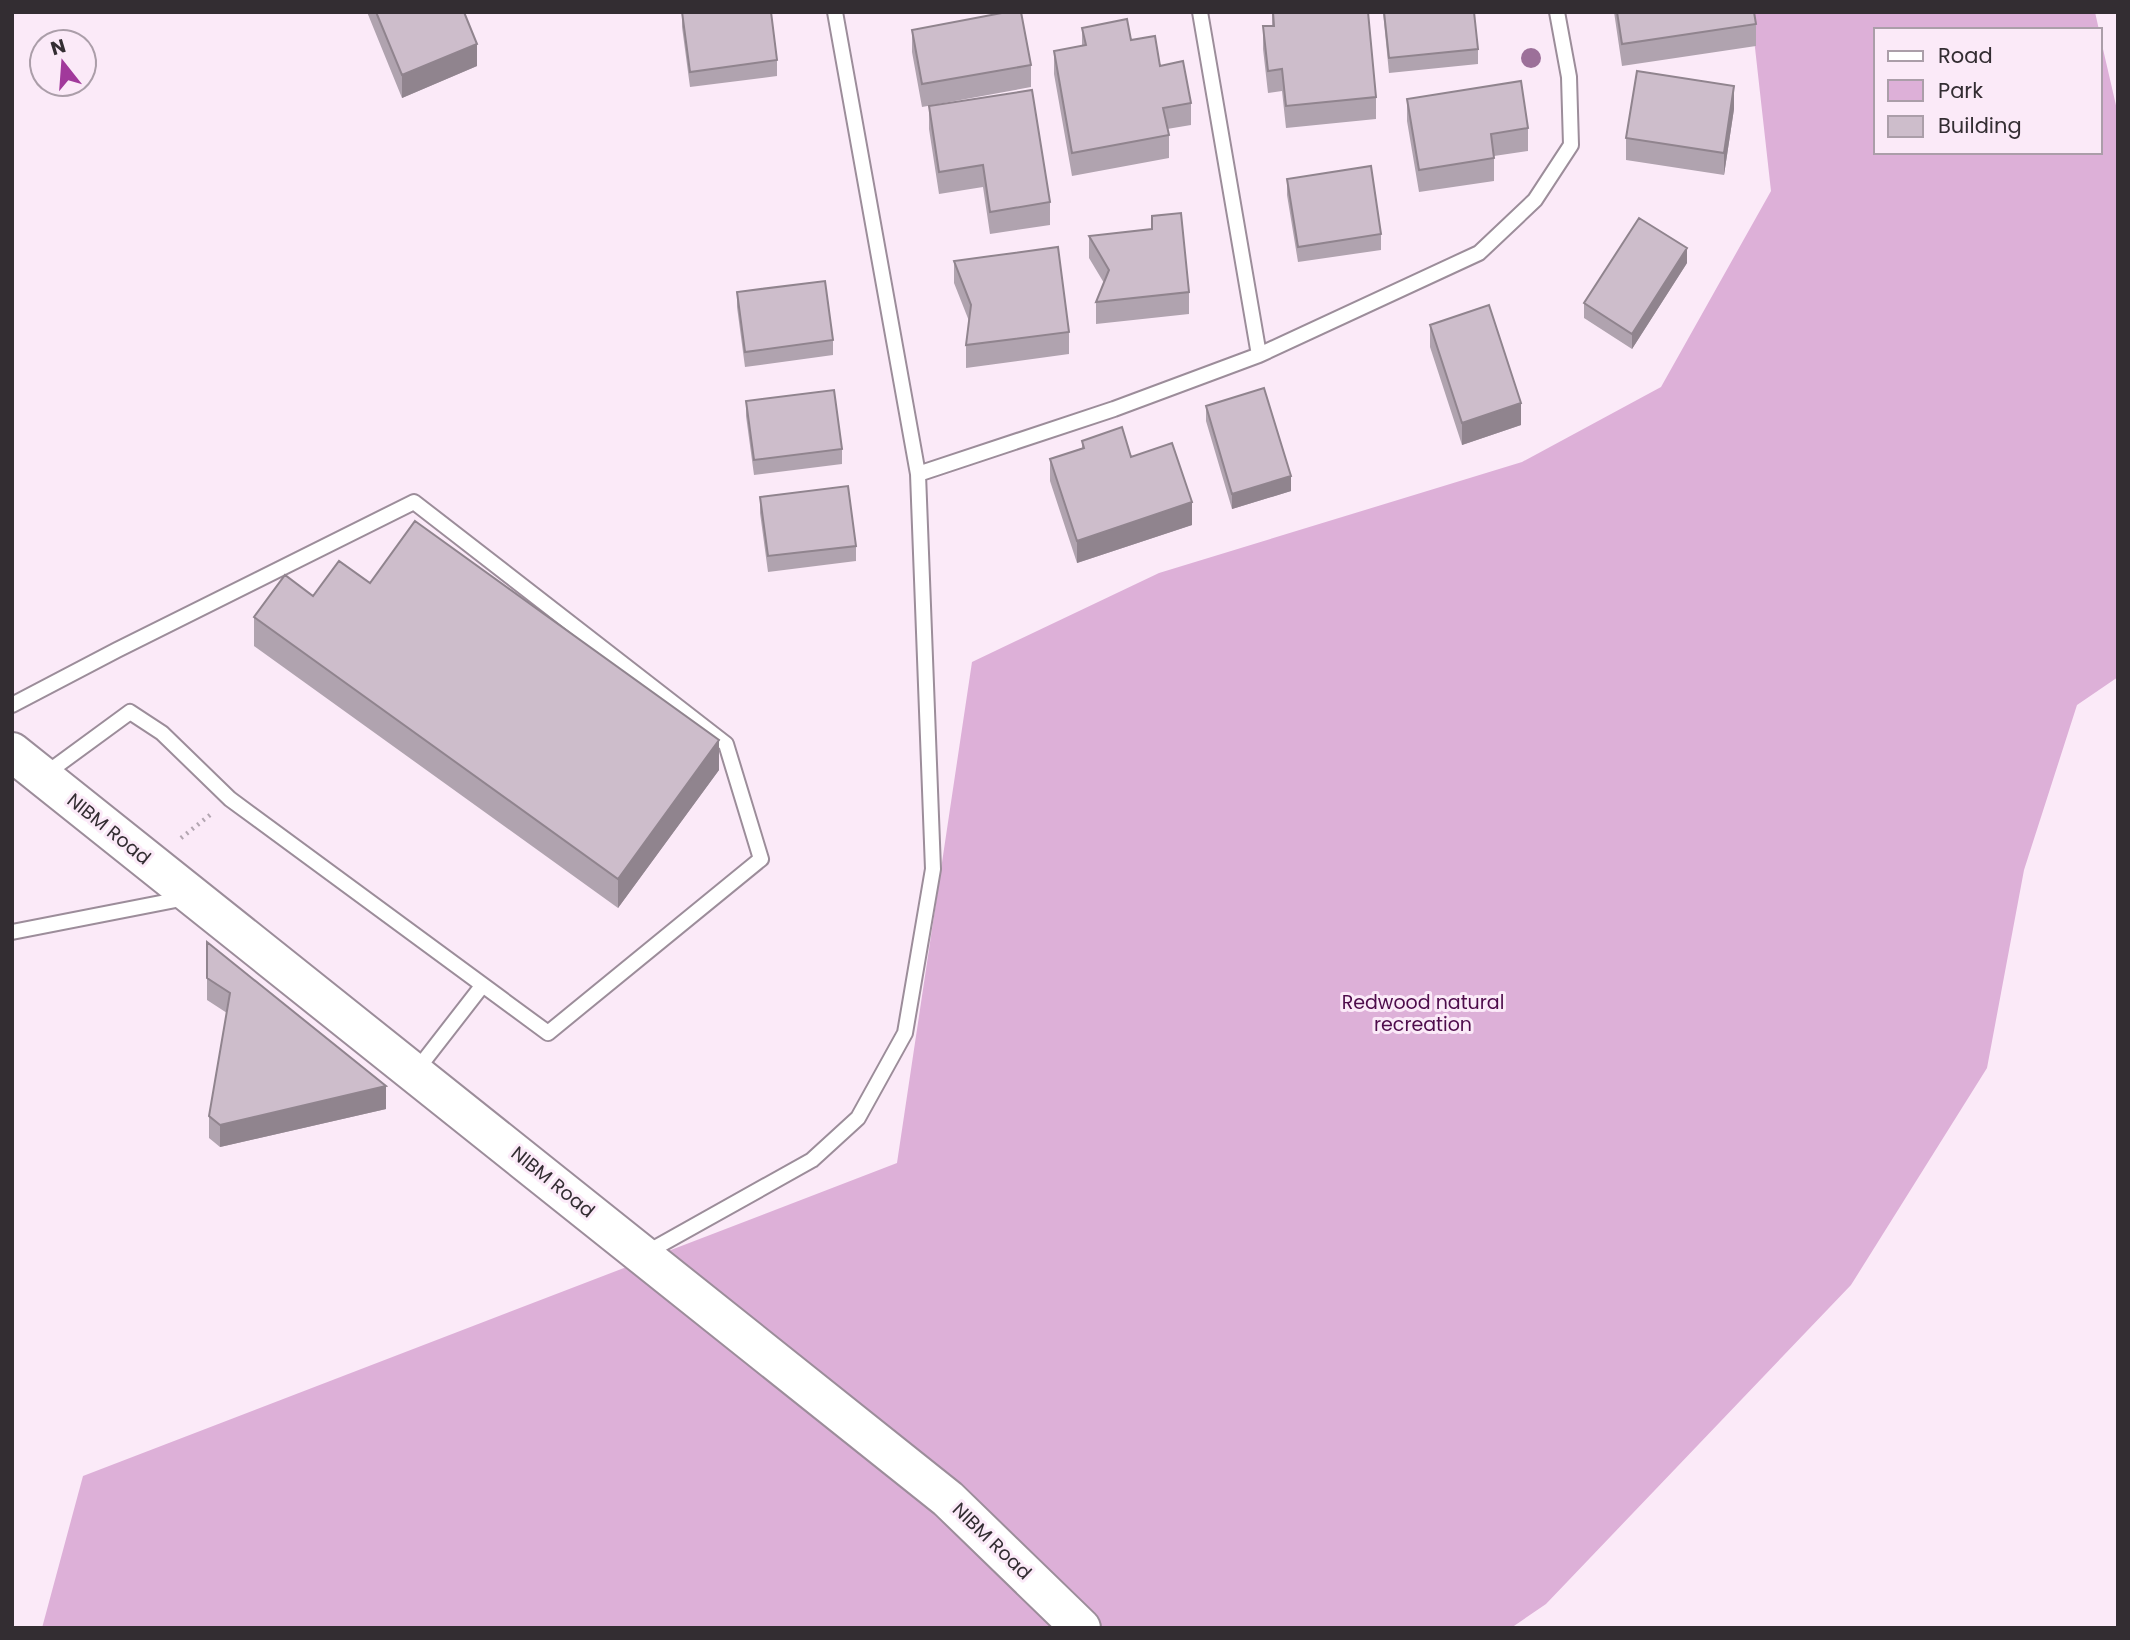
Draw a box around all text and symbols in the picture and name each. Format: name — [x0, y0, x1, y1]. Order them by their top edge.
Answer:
north arrow — [28, 28, 98, 98]
legend — [1874, 28, 2102, 154]
text: N — [47, 32, 69, 62]
text: Road — [1938, 41, 1993, 70]
text: Park — [1938, 76, 1983, 105]
text: Building — [1938, 111, 2022, 140]
street label: NIBM Road — [61, 787, 157, 871]
park label: Redwood natural recreation — [1342, 989, 1504, 1038]
street label: NIBM Road — [505, 1140, 601, 1224]
street label: NIBM Road — [946, 1496, 1038, 1586]

